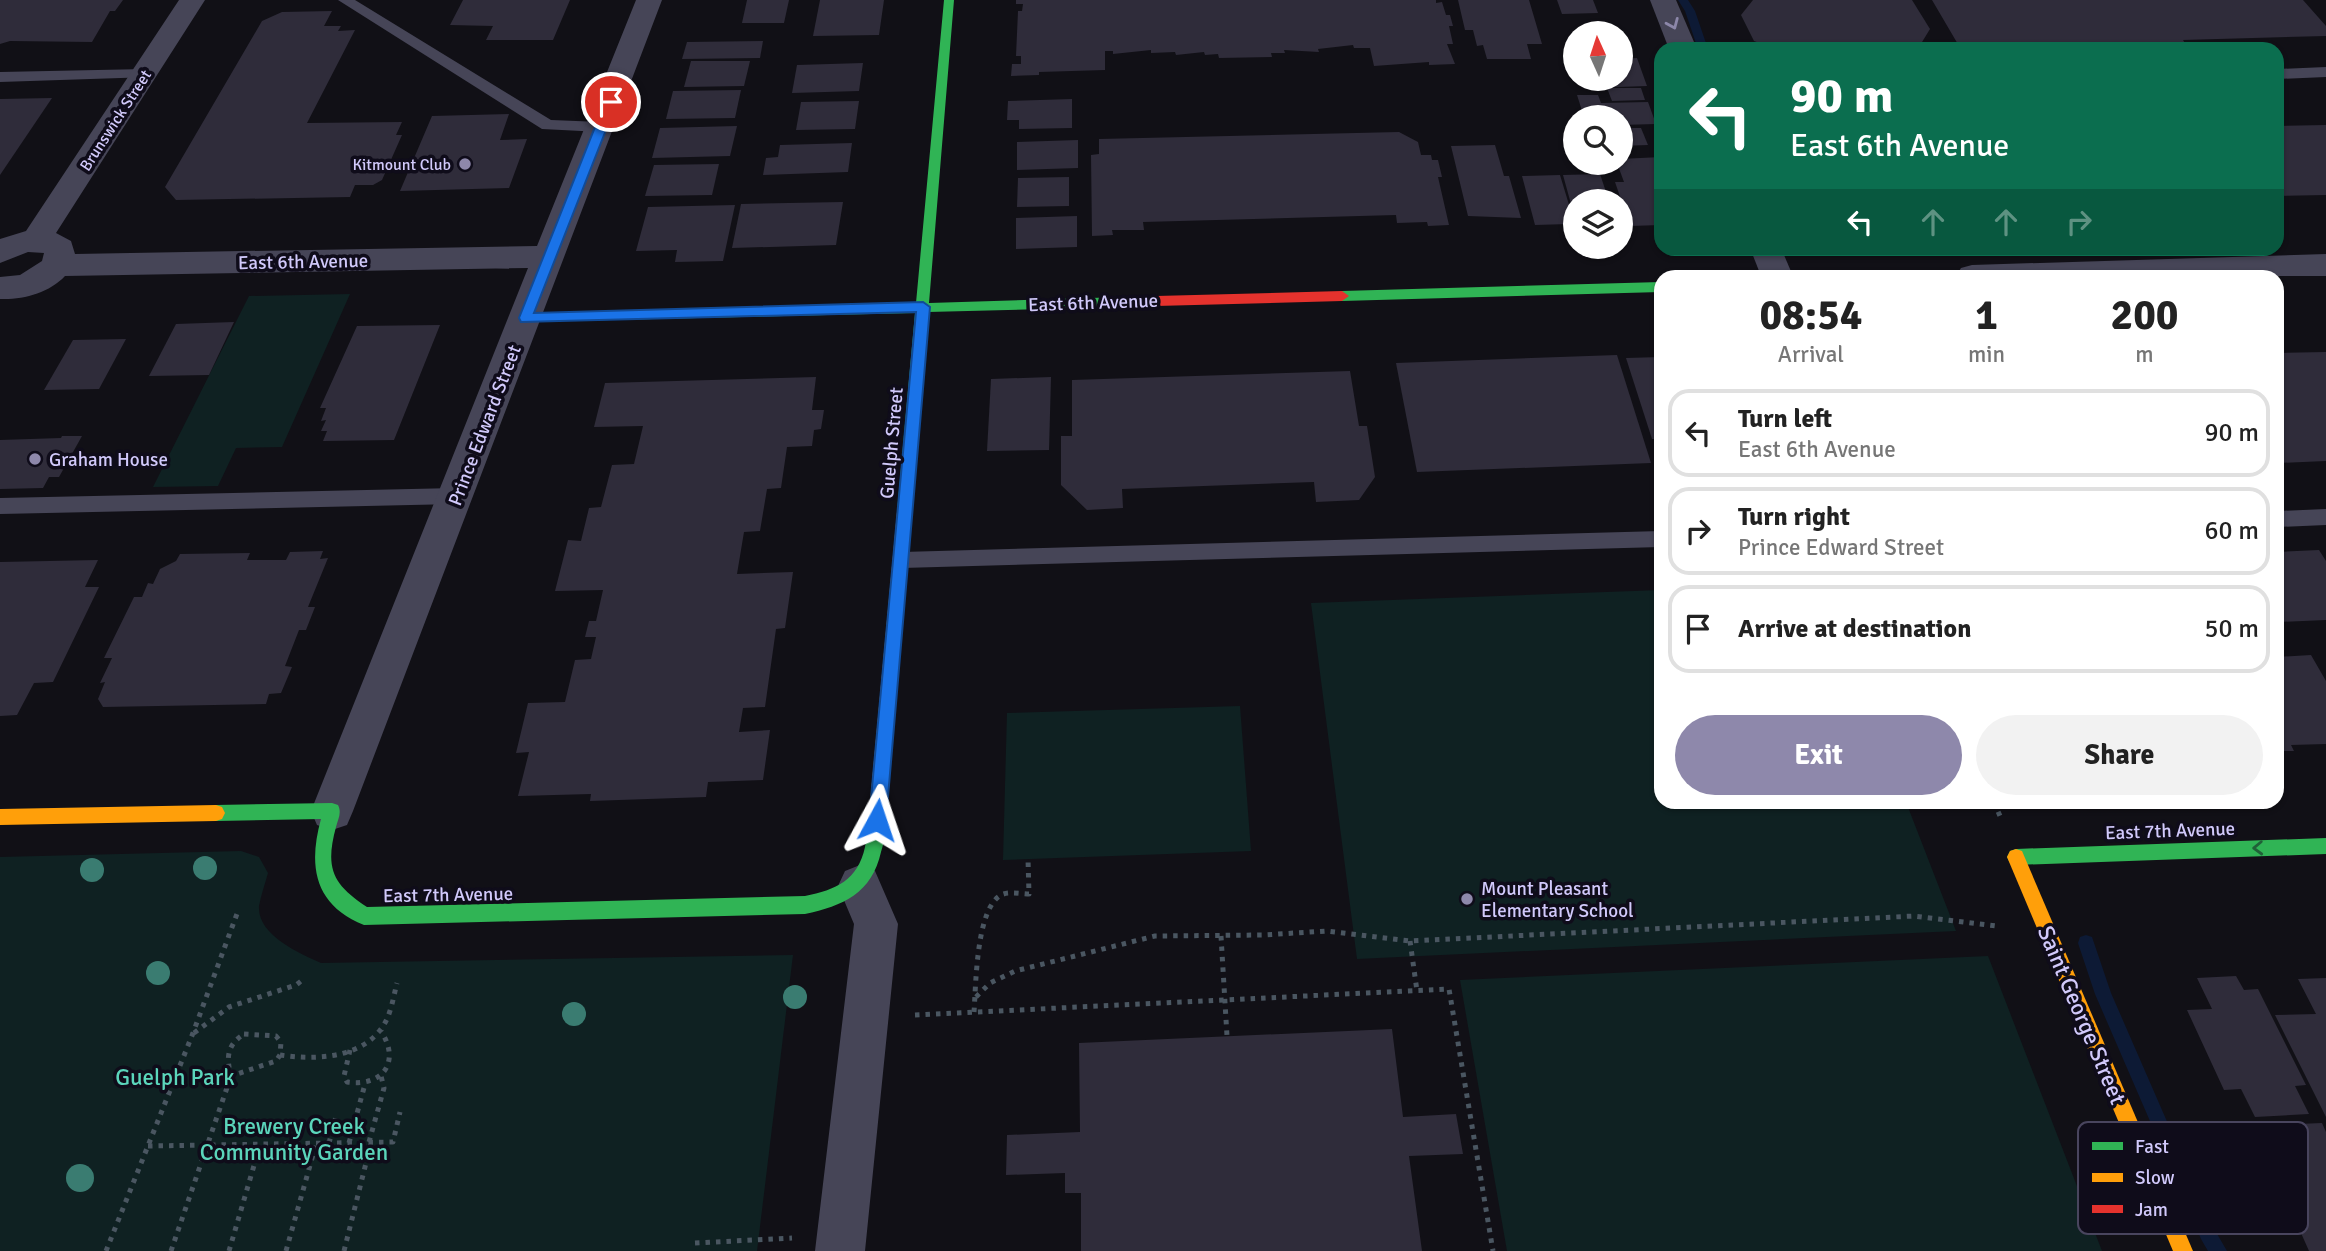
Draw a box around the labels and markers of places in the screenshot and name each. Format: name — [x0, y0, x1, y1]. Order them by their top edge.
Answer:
pin — [581, 72, 641, 132]
place label: Kitmount Club — [353, 155, 451, 175]
marker: Kitmount Club — [457, 156, 473, 172]
place label: Graham House — [49, 448, 168, 472]
marker: Graham House — [27, 451, 43, 467]
place label: Mount Pleasant Elementary School — [1481, 877, 1634, 923]
marker: Mount Pleasant Elementary School — [1459, 891, 1475, 907]

